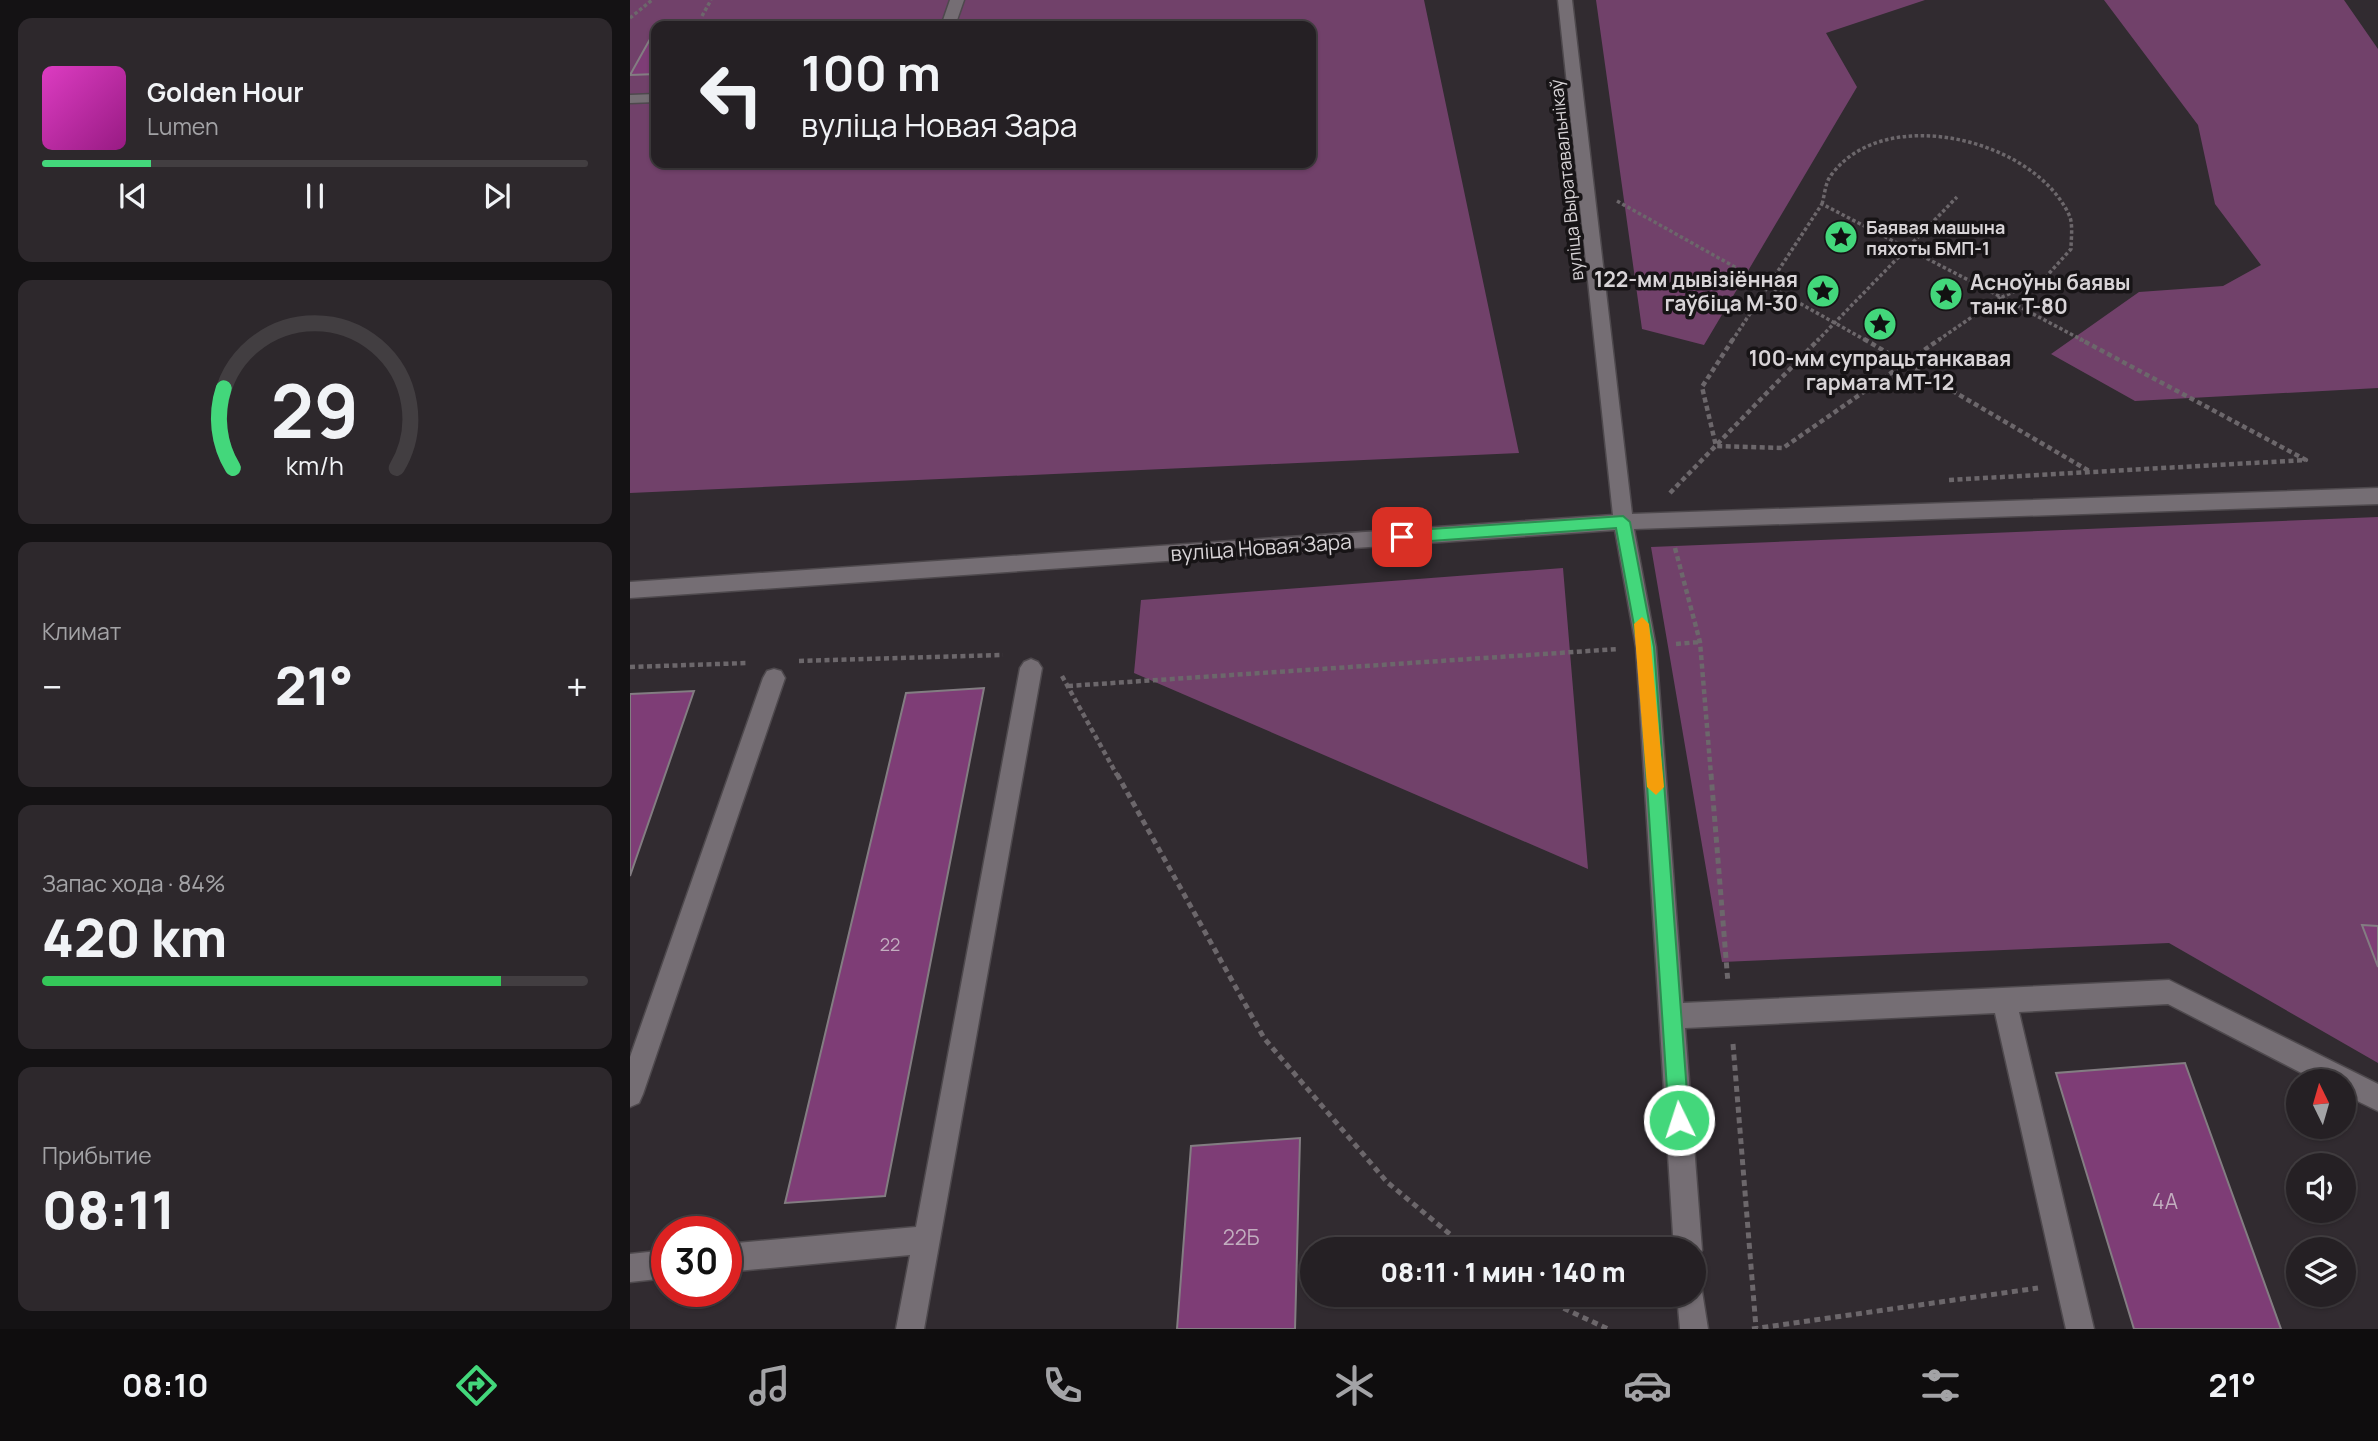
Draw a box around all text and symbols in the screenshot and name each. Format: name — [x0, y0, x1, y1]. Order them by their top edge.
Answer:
text: 100 m — [801, 39, 941, 106]
icon: left — [686, 49, 777, 140]
text: Golden Hour — [147, 74, 304, 110]
street label: вуліца Выратавальнікаў — [1543, 77, 1589, 282]
text: вуліца Новая Зара — [801, 103, 1078, 147]
text: Lumen — [147, 110, 219, 142]
icon: previous — [114, 177, 152, 215]
icon: pause — [296, 177, 334, 215]
icon: next — [478, 177, 516, 215]
place label: Баявая машына пяхоты БМП-1 — [1866, 215, 2005, 260]
place icon: Баявая машына пяхоты БМП-1 — [1822, 218, 1860, 256]
place label: 122-мм дывізіённая гаўбіца М-30 — [1594, 265, 1798, 317]
place label: Асноўны баявы танк Т-80 — [1970, 268, 2131, 320]
place icon: 122-мм дывізіённая гаўбіца М-30 — [1804, 272, 1842, 310]
place icon: Асноўны баявы танк Т-80 — [1927, 275, 1965, 313]
place icon: 100-мм супрацьтанкавая гармата МТ-12 — [1861, 305, 1899, 343]
place label: 100-мм супрацьтанкавая гармата МТ-12 — [1749, 344, 2011, 396]
text: 29 — [271, 361, 359, 461]
text: km/h — [286, 448, 344, 483]
pin — [1372, 507, 1432, 567]
icon: arrive — [1383, 518, 1421, 556]
street label: вуліца Новая Зара — [1169, 527, 1353, 567]
text: Климат — [42, 615, 121, 647]
text: 21° — [275, 650, 354, 721]
text: − — [42, 660, 63, 712]
text: + — [566, 660, 588, 712]
text: Запас хода · 84% — [42, 867, 226, 899]
text: 420 km — [42, 902, 227, 973]
house number: 22 — [880, 932, 900, 956]
north arrow — [2286, 1069, 2356, 1139]
map controls — [2286, 1069, 2356, 1307]
position arrow — [1642, 1083, 1716, 1157]
text: Прибытие — [42, 1139, 152, 1171]
button: sound — [2286, 1153, 2356, 1223]
text: 08:11 — [42, 1174, 175, 1245]
house number: 4А — [2152, 1187, 2178, 1215]
speed limit sign: 30 — [651, 1216, 742, 1307]
house number: 22Б — [1223, 1223, 1260, 1251]
button: layers — [2286, 1237, 2356, 1307]
text: 08:11 · 1 мин · 140 m — [1380, 1254, 1626, 1290]
icon: directions — [452, 1361, 501, 1410]
icon: music — [745, 1361, 794, 1410]
icon: phone — [1038, 1361, 1087, 1410]
icon: climate — [1330, 1361, 1379, 1410]
icon: car — [1623, 1361, 1672, 1410]
icon: filters — [1916, 1361, 1965, 1410]
text: 08:10 — [122, 1363, 209, 1407]
text: 21° — [2209, 1363, 2256, 1407]

